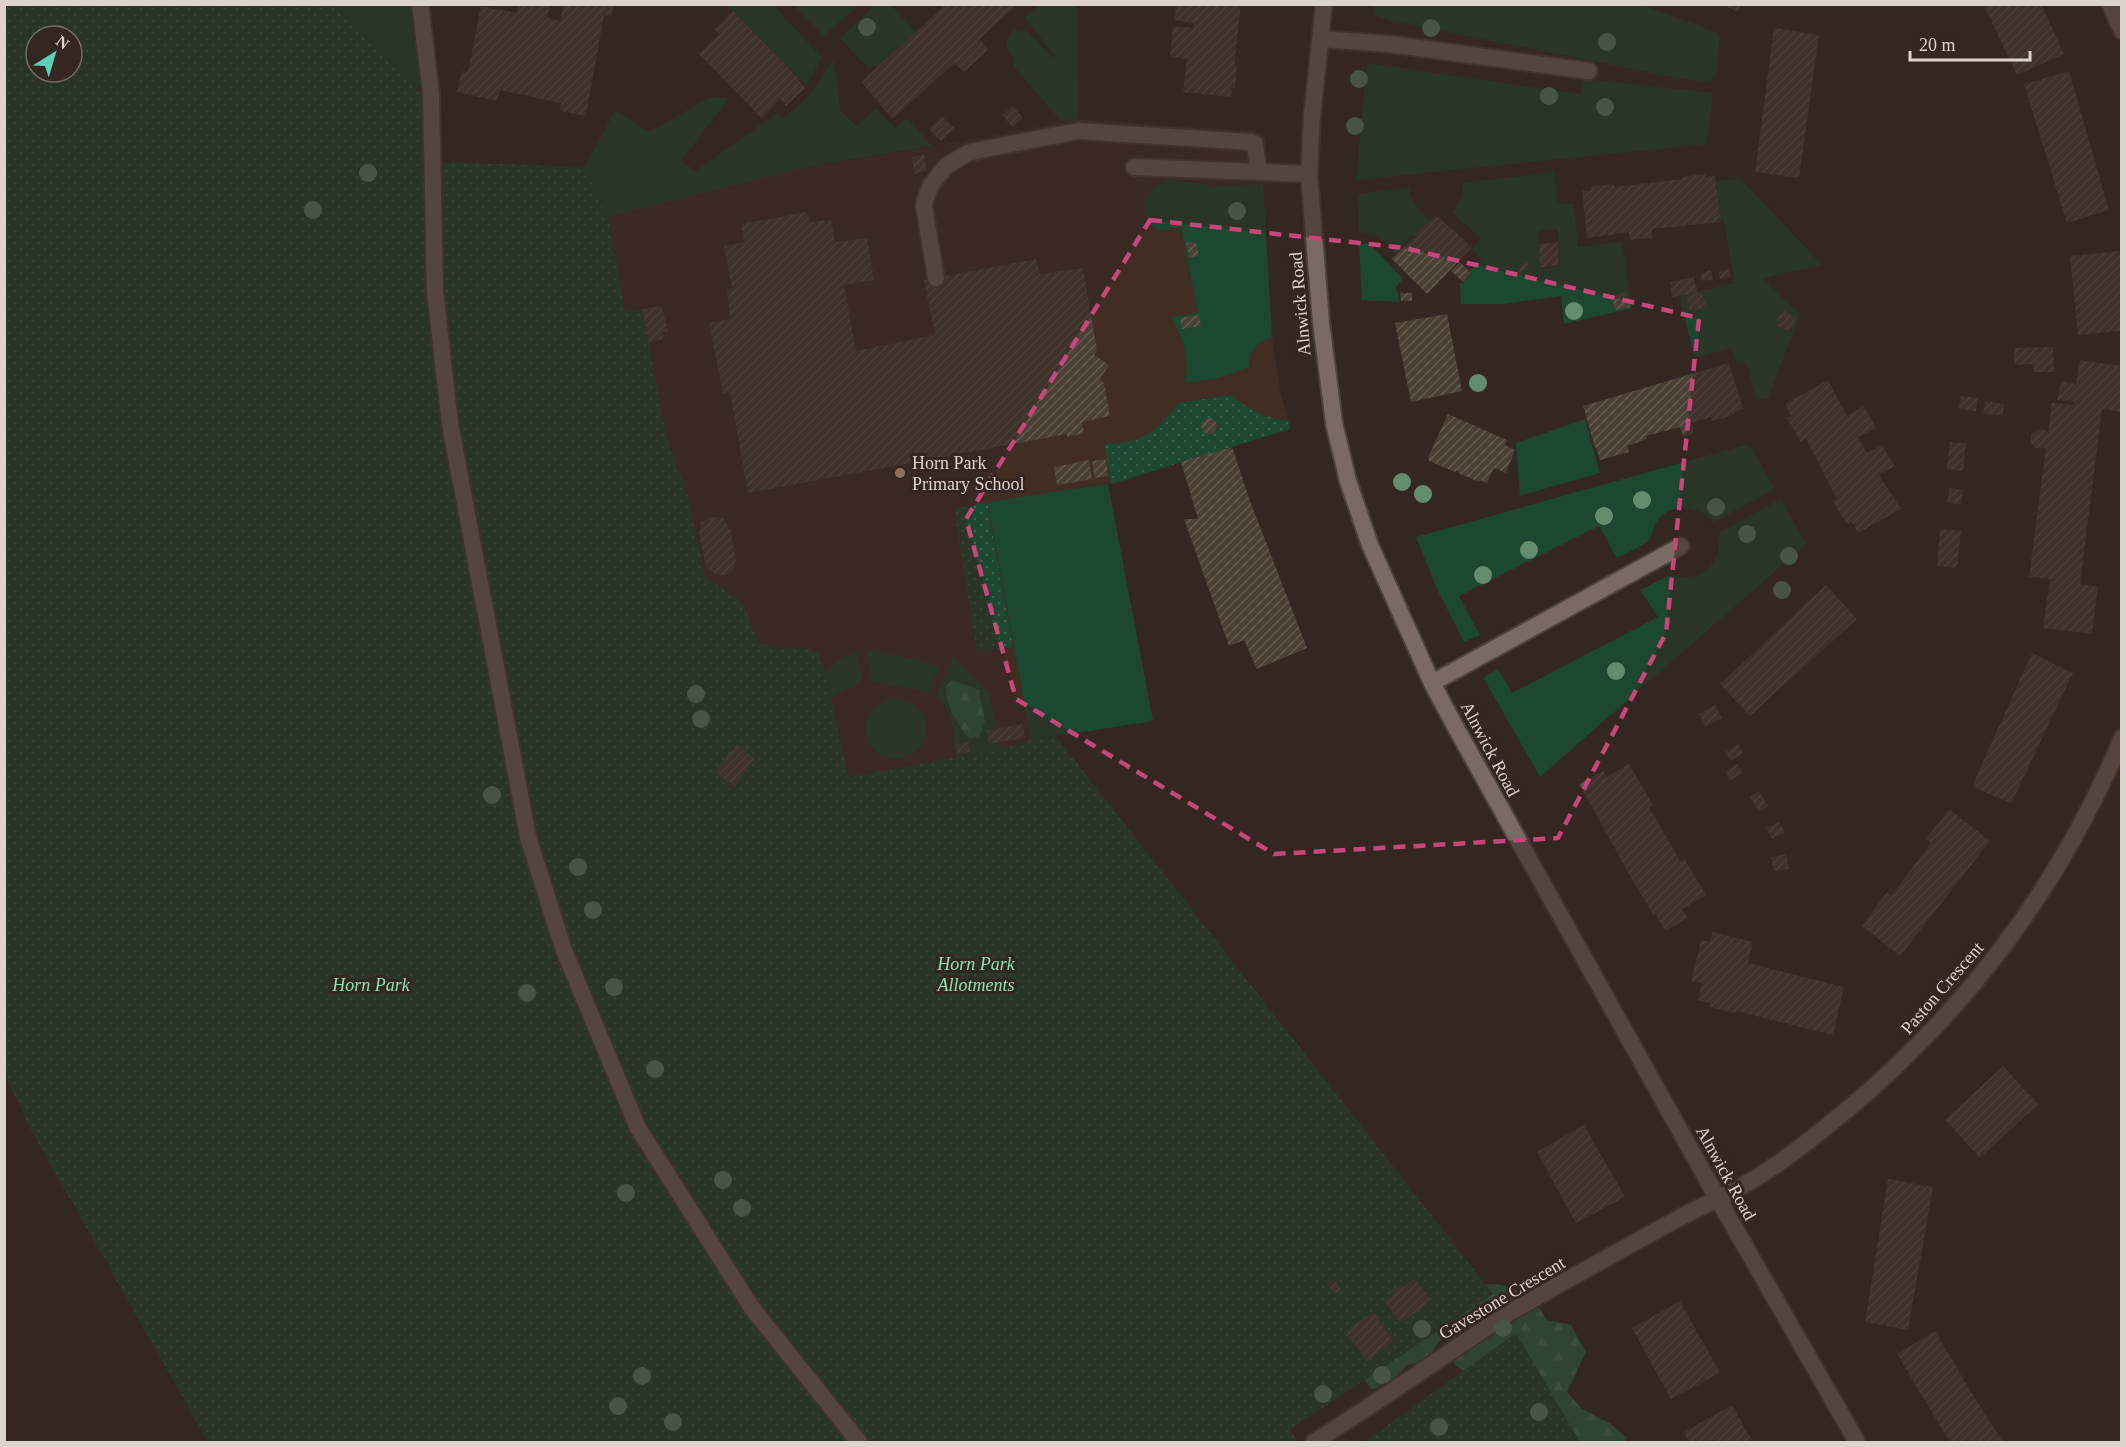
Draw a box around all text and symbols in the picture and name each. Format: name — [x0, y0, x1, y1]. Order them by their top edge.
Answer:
north arrow — [24, 24, 84, 84]
scale bar — [1910, 24, 2030, 62]
text: N — [53, 32, 73, 53]
text: 20 m — [1919, 35, 1956, 55]
street label: Alnwick Road — [1285, 251, 1315, 357]
place label: Horn Park Primary School — [912, 453, 1025, 494]
marker: Horn Park Primary School — [893, 466, 907, 480]
street label: Alnwick Road — [1457, 698, 1523, 800]
street label: Paston Crescent — [1897, 938, 1987, 1038]
park label: Horn Park Allotments — [936, 954, 1016, 995]
park label: Horn Park — [331, 975, 411, 995]
street label: Alnwick Road — [1692, 1122, 1760, 1224]
street label: Gavestone Crescent — [1435, 1252, 1569, 1344]

